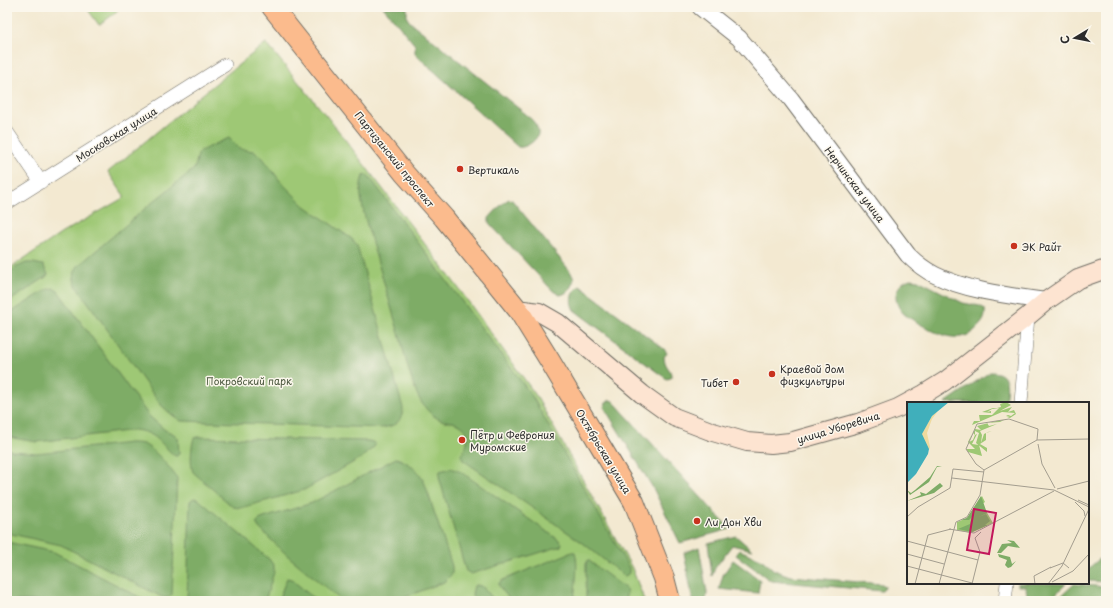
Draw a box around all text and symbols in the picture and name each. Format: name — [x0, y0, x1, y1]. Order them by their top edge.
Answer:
north arrow — [1055, 18, 1095, 58]
text: С — [1056, 34, 1074, 45]
street label: Московская улица — [73, 103, 160, 165]
street label: Партизанский проспект — [352, 108, 439, 210]
street label: Нерчинская улица — [821, 143, 889, 226]
place label: Вертикаль — [468, 162, 519, 177]
marker: Вертикаль — [455, 164, 465, 174]
place label: ЭК Райт — [1022, 239, 1062, 254]
marker: ЭК Райт — [1009, 241, 1019, 251]
place label: Краевой дом физкультуры — [780, 361, 845, 389]
marker: Краевой дом физкультуры — [767, 369, 777, 379]
park label: Покровский парк — [206, 373, 292, 388]
place label: Тибет — [701, 375, 728, 390]
marker: Тибет — [731, 377, 741, 387]
inset map — [907, 402, 1089, 584]
street label: Октябрьская улица — [573, 406, 636, 497]
street label: улица Уборевича — [795, 407, 882, 447]
place label: Пётр и Феврония Муромские — [470, 427, 555, 455]
marker: Пётр и Феврония Муромские — [457, 435, 467, 445]
place label: Ли Дон Хви — [705, 514, 762, 529]
marker: Ли Дон Хви — [692, 516, 702, 526]

